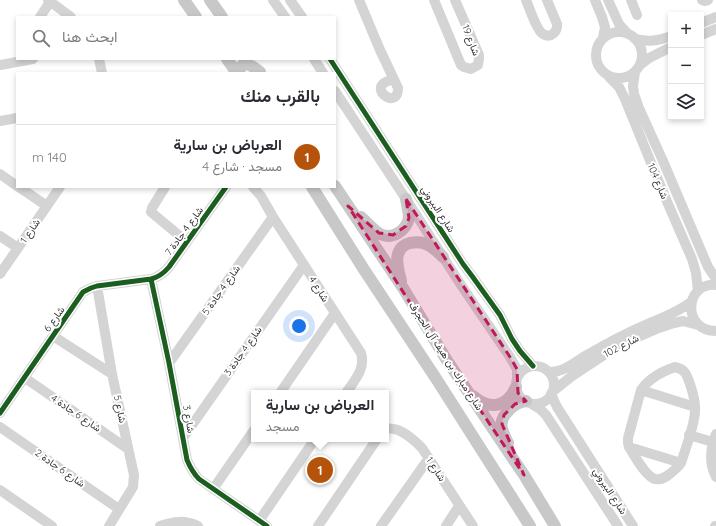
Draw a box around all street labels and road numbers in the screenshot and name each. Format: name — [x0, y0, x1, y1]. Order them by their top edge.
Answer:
street label: شارع 19 — [459, 23, 483, 57]
street label: شارع 104 — [645, 161, 671, 201]
street label: شارع البيروني — [416, 183, 458, 236]
street label: شارع 4 جادة 7 — [162, 204, 206, 258]
street label: شارع 1 — [17, 216, 43, 246]
street label: شارع 4 جادة 5 — [199, 263, 243, 317]
street label: شارع 4 — [306, 274, 332, 304]
street label: شارع مبارك بن هيف آل الحجرف — [406, 299, 486, 413]
street label: شارع 6 — [41, 304, 67, 334]
street label: شارع 4 جادة 3 — [221, 324, 265, 378]
street label: شارع 102 — [601, 332, 641, 360]
street label: شارع 6 جادة 4 — [48, 391, 104, 435]
street label: شارع 5 — [111, 394, 129, 424]
street label: شارع 3 — [180, 404, 198, 434]
street label: شارع 6 جادة 2 — [33, 446, 88, 490]
street label: شارع 1 — [423, 454, 449, 484]
street label: شارع البيروني — [588, 465, 630, 518]

